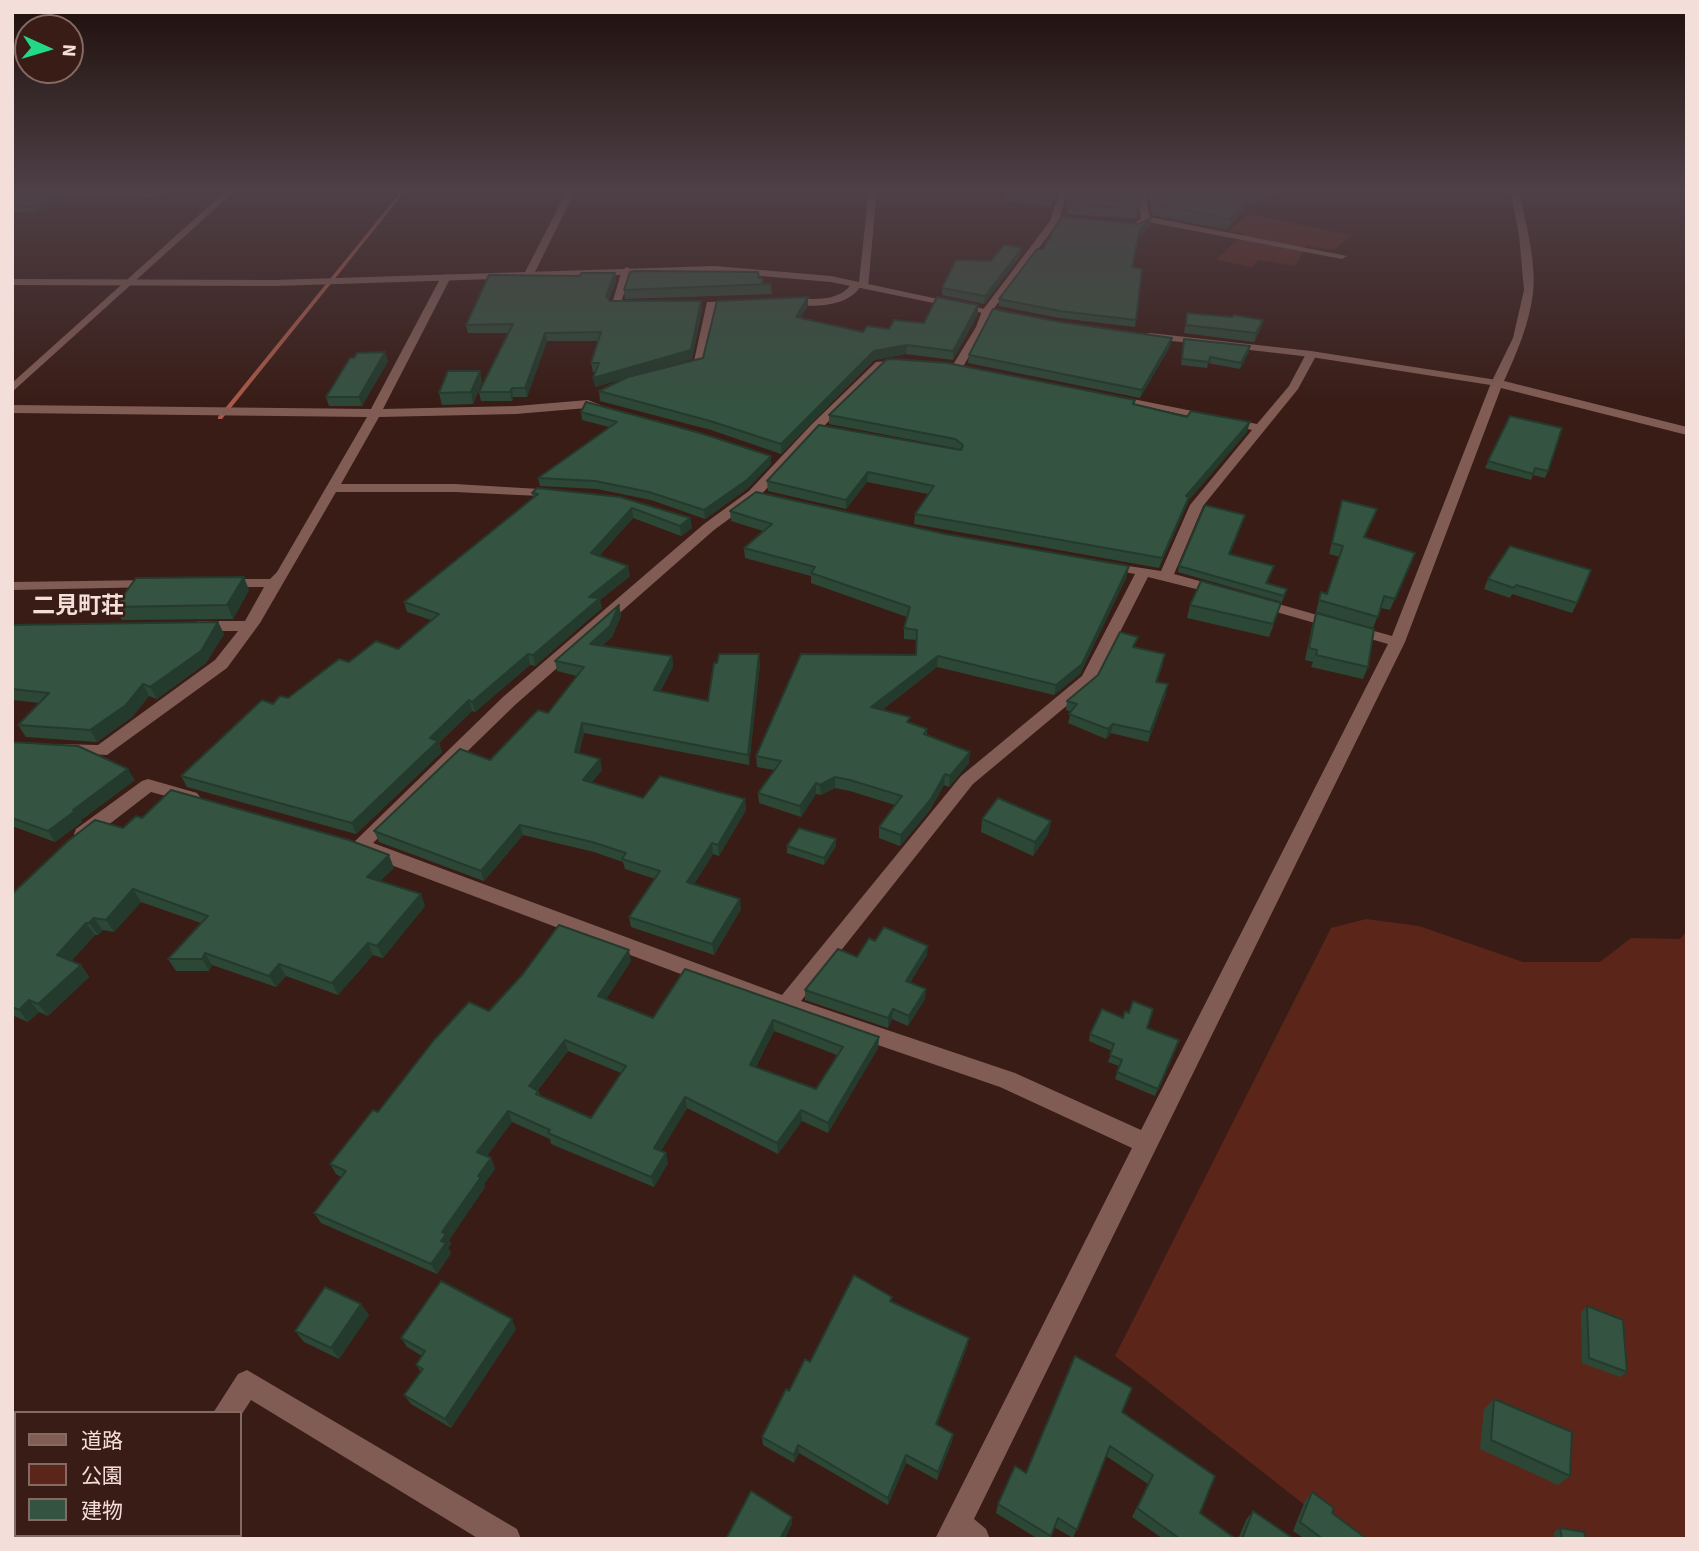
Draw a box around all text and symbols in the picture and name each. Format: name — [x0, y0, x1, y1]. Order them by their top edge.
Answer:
north arrow — [14, 14, 84, 84]
text: N — [55, 43, 82, 58]
district label: 二見町荘 — [32, 594, 124, 622]
legend — [14, 1411, 242, 1537]
text: 道路 — [81, 1426, 123, 1456]
text: 公園 — [81, 1461, 123, 1491]
text: 建物 — [81, 1496, 123, 1526]

